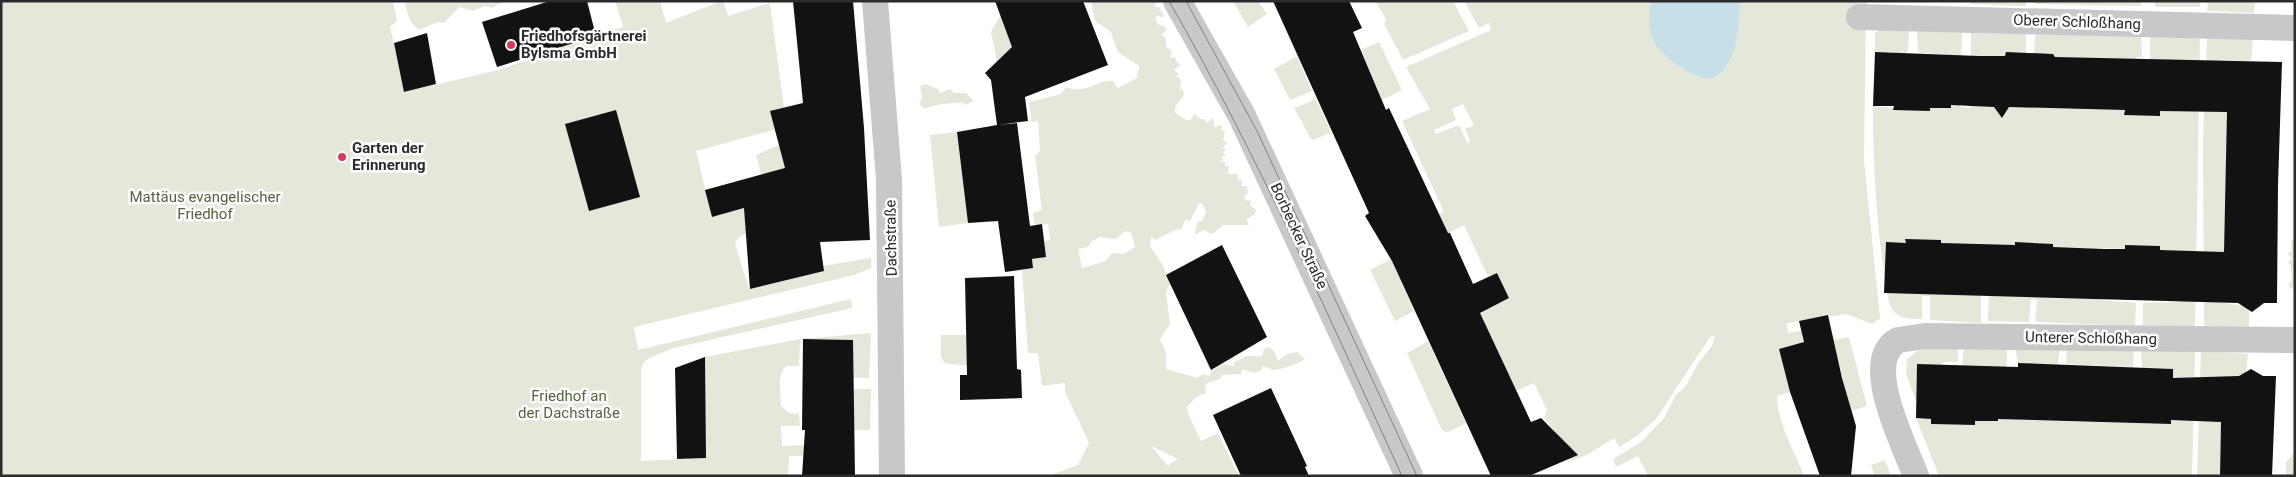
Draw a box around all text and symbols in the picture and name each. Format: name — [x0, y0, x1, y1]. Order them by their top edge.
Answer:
street label: Oberer Schloßhang — [2013, 11, 2141, 33]
place label: Friedhofsgärtnerei Bylsma GmbH — [521, 27, 646, 62]
marker: Friedhofsgärtnerei Bylsma GmbH — [505, 39, 517, 51]
place label: Garten der Erinnerung — [352, 139, 426, 174]
marker: Garten der Erinnerung — [336, 151, 348, 163]
street label: Borbecker Straße — [1267, 180, 1331, 292]
park label: Mattäus evangelischer Friedhof — [130, 188, 280, 223]
street label: Dachstraße — [881, 200, 901, 276]
street label: Unterer Schloßhang — [2025, 328, 2157, 348]
park label: Friedhof an der Dachstraße — [518, 387, 620, 422]

